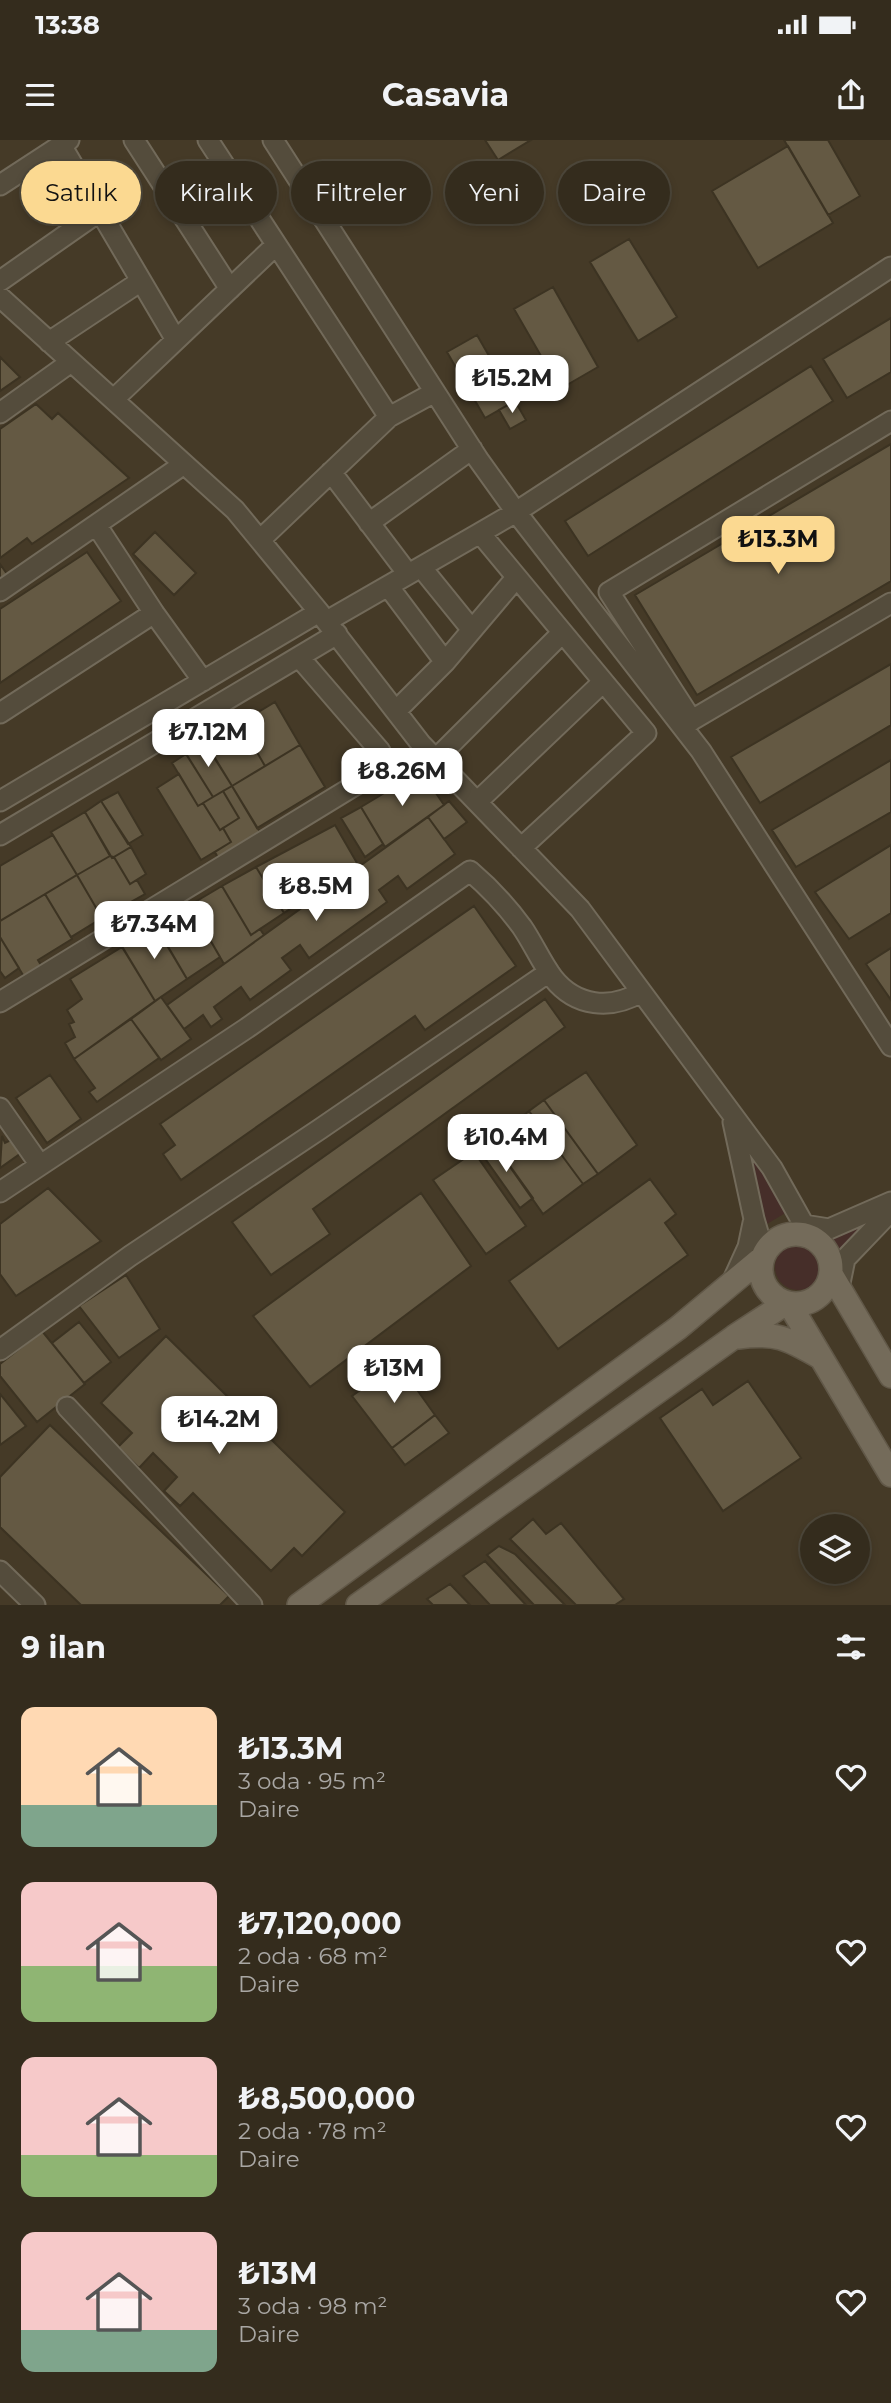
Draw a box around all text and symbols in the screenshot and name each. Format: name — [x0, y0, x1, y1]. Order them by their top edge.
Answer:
text: 13:38 — [35, 9, 100, 41]
text: Casavia — [382, 75, 509, 114]
icon: menu — [21, 76, 59, 114]
icon: share — [832, 76, 870, 114]
chip: Satılık — [21, 161, 141, 224]
chip: Kiralık — [155, 161, 277, 224]
chip: Filtreler — [291, 161, 431, 224]
chip: Yeni — [445, 161, 544, 224]
chip: Daire — [558, 161, 670, 224]
pin: ₺15.2M — [455, 356, 569, 415]
text: ₺15.2M — [472, 364, 552, 392]
pin: ₺13.3M — [721, 516, 835, 576]
text: ₺13.3M — [738, 525, 818, 553]
pin: ₺7.12M — [151, 710, 265, 769]
text: ₺7.12M — [168, 718, 248, 746]
pin: ₺8.26M — [345, 748, 459, 808]
text: ₺8.26M — [357, 757, 447, 785]
pin: ₺8.5M — [267, 864, 365, 923]
text: ₺8.5M — [279, 872, 353, 900]
pin: ₺7.34M — [97, 902, 211, 961]
text: ₺7.34M — [110, 910, 198, 938]
pin: ₺10.4M — [449, 1114, 563, 1174]
text: ₺10.4M — [464, 1123, 548, 1151]
pin: ₺13M — [353, 1346, 435, 1405]
text: ₺13M — [364, 1354, 424, 1382]
pin: ₺14.2M — [162, 1396, 276, 1456]
text: ₺14.2M — [177, 1405, 261, 1433]
map controls — [800, 1514, 870, 1584]
button: layers — [800, 1514, 870, 1584]
icon: filters — [832, 1628, 870, 1666]
text: 9 ilan — [21, 1629, 106, 1666]
text: ₺13.3M — [238, 1730, 343, 1767]
icon: home — [77, 1735, 161, 1819]
icon: heart — [832, 1758, 870, 1796]
text: 3 oda · 95 m² — [238, 1767, 386, 1795]
text: Daire — [238, 1795, 300, 1823]
text: ₺7,120,000 — [238, 1905, 402, 1942]
icon: home — [77, 1910, 161, 1994]
icon: heart — [832, 1933, 870, 1971]
text: 2 oda · 68 m² — [238, 1942, 388, 1970]
text: Daire — [238, 1970, 300, 1998]
text: ₺8,500,000 — [238, 2080, 415, 2117]
icon: home — [77, 2085, 161, 2169]
icon: heart — [832, 2108, 870, 2146]
text: 2 oda · 78 m² — [238, 2117, 387, 2145]
text: Daire — [238, 2145, 300, 2173]
text: ₺13M — [238, 2255, 318, 2292]
icon: home — [77, 2260, 161, 2344]
icon: heart — [832, 2283, 870, 2321]
text: 3 oda · 98 m² — [238, 2292, 387, 2320]
text: Daire — [238, 2320, 300, 2348]

